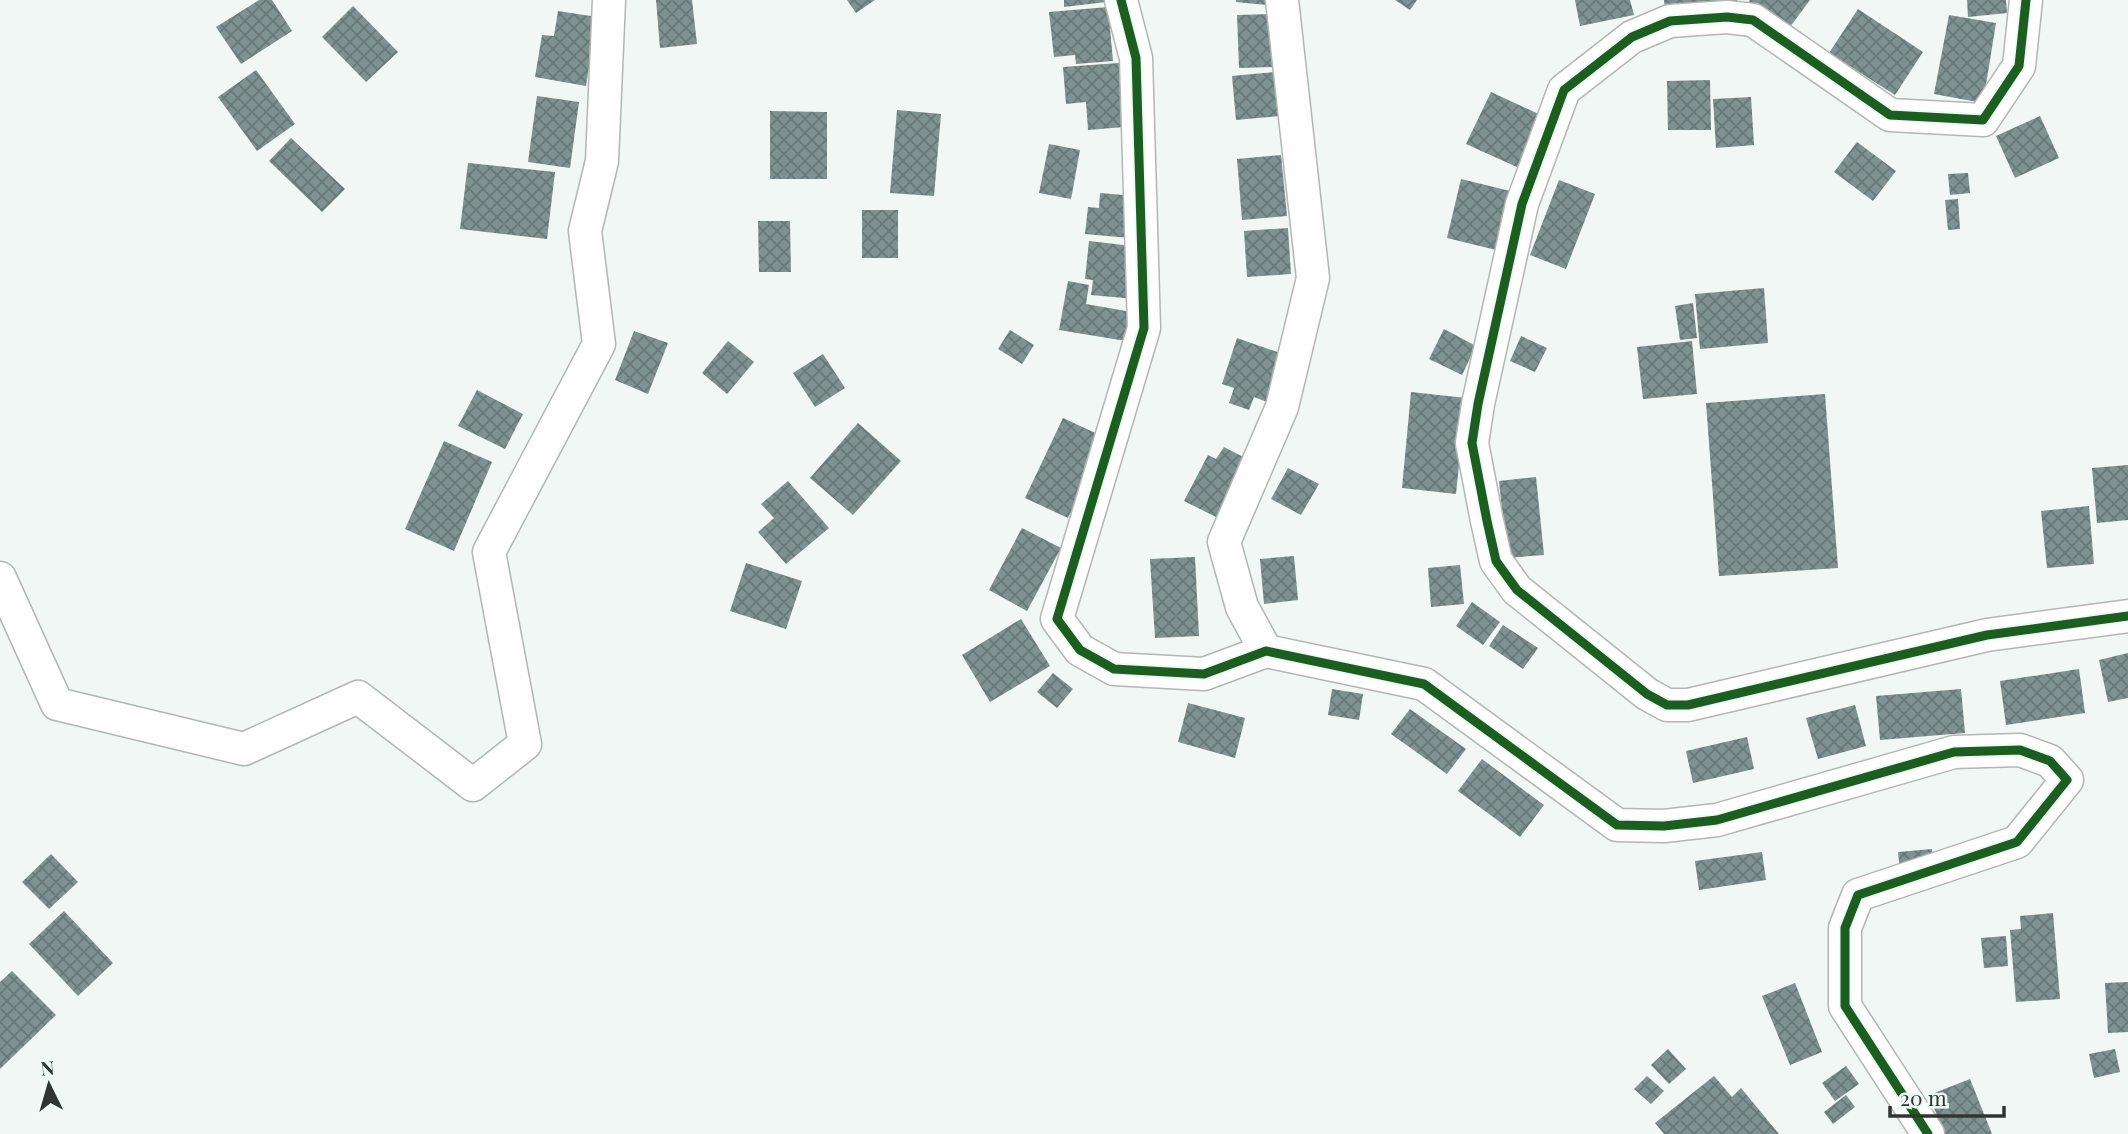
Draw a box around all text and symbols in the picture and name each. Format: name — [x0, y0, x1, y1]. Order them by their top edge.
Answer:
north arrow — [14, 1050, 84, 1120]
text: N — [39, 1053, 56, 1081]
scale bar — [1890, 1074, 2004, 1118]
text: 20 m — [1900, 1083, 1947, 1111]

